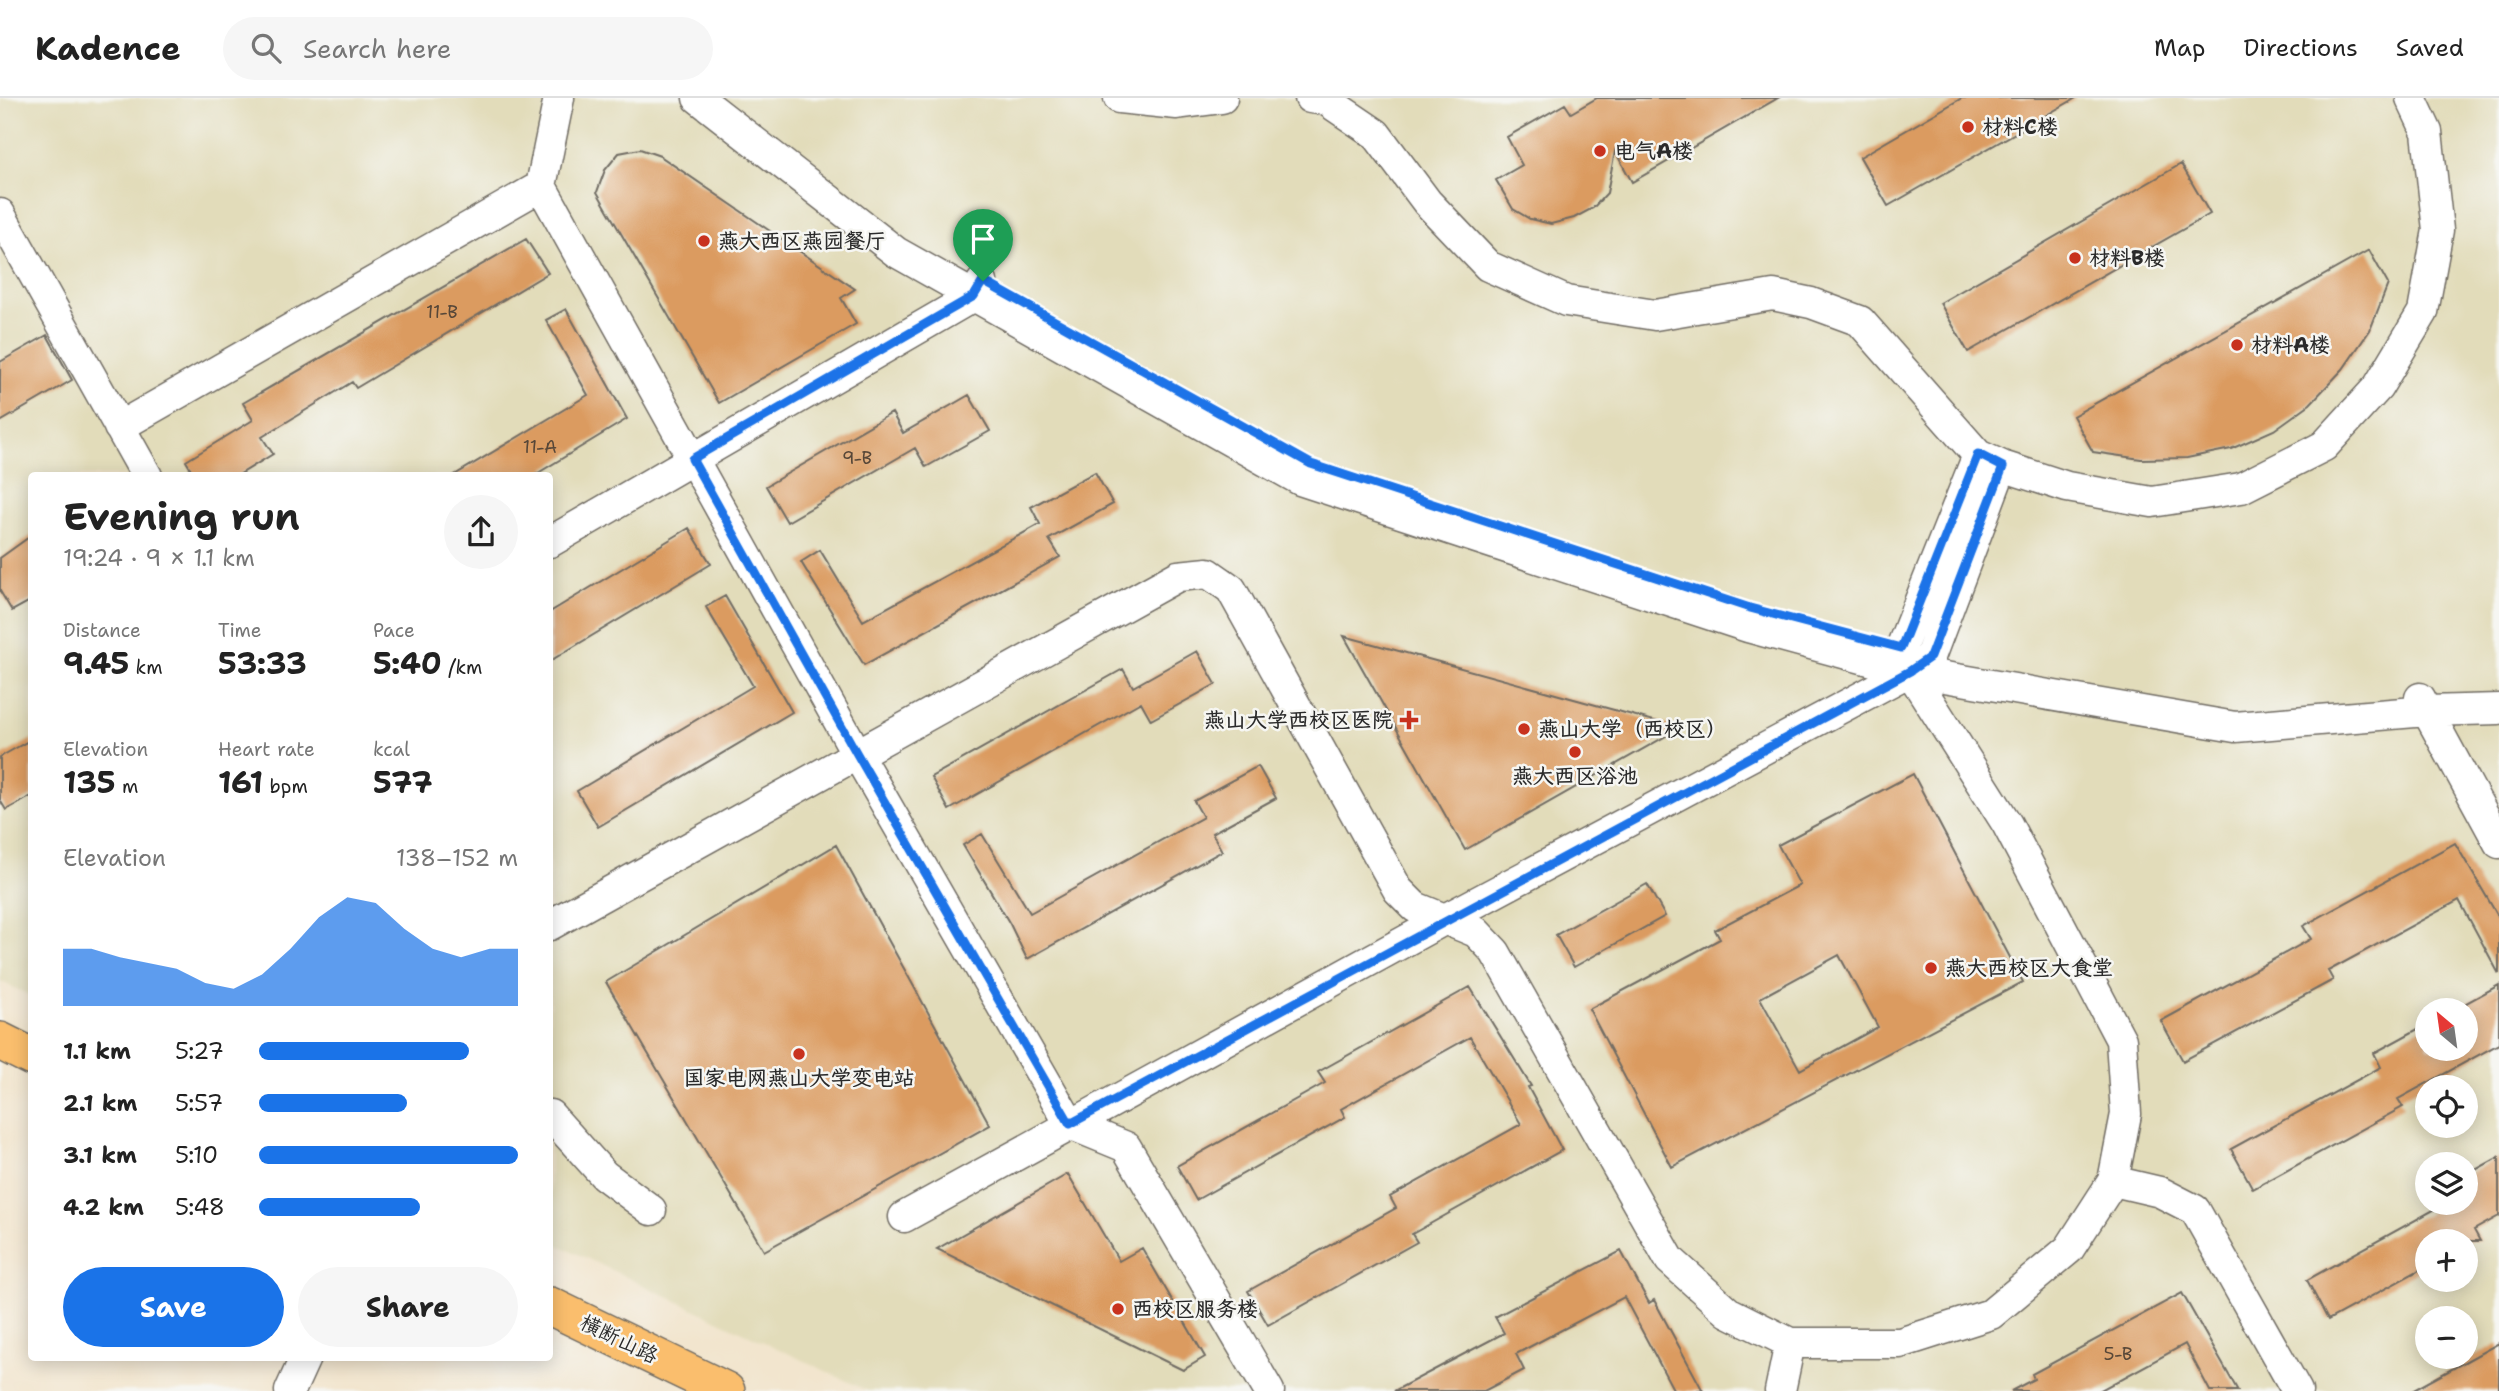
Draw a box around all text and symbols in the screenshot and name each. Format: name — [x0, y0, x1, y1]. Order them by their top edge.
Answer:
search box — [223, 17, 713, 80]
text: Kadence — [35, 26, 181, 71]
icon: search — [247, 29, 285, 67]
text: Search here — [303, 31, 451, 66]
text: Map — [2154, 32, 2205, 64]
text: Directions — [2243, 32, 2358, 64]
text: Saved — [2396, 32, 2464, 64]
place label: 材料C楼 — [1982, 113, 2058, 141]
marker: 材料C楼 — [1960, 119, 1976, 135]
place label: 电气A楼 — [1614, 137, 1693, 165]
marker: 电气A楼 — [1592, 143, 1608, 159]
pin — [953, 209, 1013, 281]
icon: arrive — [964, 220, 1002, 258]
place label: 燕大西区燕园餐厅 — [718, 227, 886, 255]
marker: 燕大西区燕园餐厅 — [696, 233, 712, 249]
place label: 材料B楼 — [2089, 244, 2165, 272]
marker: 材料B楼 — [2067, 250, 2083, 266]
house number: 11-B — [426, 300, 458, 324]
place label: 材料A楼 — [2251, 331, 2330, 359]
marker: 材料A楼 — [2229, 337, 2245, 353]
house number: 11-A — [523, 435, 557, 459]
house number: 9-B — [842, 446, 872, 470]
text: Evening run — [63, 491, 300, 542]
button: share — [444, 495, 518, 569]
text: 19:24 · 9 × 1.1 km — [63, 543, 255, 573]
text: Distance — [63, 618, 141, 643]
text: Time — [218, 618, 262, 643]
text: Pace — [373, 618, 415, 643]
text: 9.45 — [63, 643, 129, 684]
text: 53:33 — [218, 643, 307, 684]
text: 5:40 — [373, 643, 442, 684]
text: km — [129, 655, 163, 680]
text: /km — [442, 655, 482, 680]
place label: 燕山大学西校区医院 — [1204, 706, 1393, 734]
marker: 燕山大学西校区医院 — [1399, 710, 1419, 730]
place label: 燕山大学（西校区） — [1538, 715, 1727, 743]
marker: 燕山大学（西校区） — [1516, 721, 1532, 737]
text: Elevation — [63, 737, 148, 762]
text: Heart rate — [218, 737, 315, 762]
text: kcal — [373, 737, 410, 762]
marker: 燕大西区浴池 — [1567, 744, 1583, 760]
text: 135 — [63, 762, 116, 803]
text: 161 — [218, 762, 263, 803]
text: 577 — [373, 762, 432, 803]
place label: 燕大西区浴池 — [1512, 762, 1638, 790]
text: m — [116, 774, 138, 799]
text: bpm — [263, 774, 308, 799]
text: Elevation — [63, 843, 166, 873]
text: 138–152 m — [396, 843, 518, 873]
place label: 燕大西校区大食堂 — [1945, 954, 2113, 982]
marker: 燕大西校区大食堂 — [1923, 960, 1939, 976]
north arrow — [2415, 998, 2478, 1060]
map controls — [2415, 998, 2478, 1369]
text: 1.1 km — [63, 1036, 131, 1066]
text: 5:27 — [175, 1036, 224, 1066]
marker: 国家电网燕山大学变电站 — [791, 1046, 807, 1062]
place label: 国家电网燕山大学变电站 — [684, 1064, 915, 1092]
button: locate — [2415, 1075, 2478, 1138]
text: 2.1 km — [63, 1088, 137, 1118]
text: 5:57 — [175, 1088, 223, 1118]
text: 3.1 km — [63, 1140, 137, 1170]
text: 5:10 — [175, 1140, 218, 1170]
button: layers — [2415, 1152, 2478, 1215]
text: 4.2 km — [63, 1192, 144, 1222]
text: 5:48 — [175, 1192, 225, 1222]
button: + — [2415, 1229, 2478, 1292]
button: Save — [63, 1267, 284, 1347]
button: Share — [298, 1267, 518, 1347]
place label: 西校区服务楼 — [1132, 1295, 1258, 1323]
marker: 西校区服务楼 — [1110, 1301, 1126, 1317]
button: − — [2415, 1306, 2478, 1369]
street label: 横断山路 — [575, 1308, 663, 1370]
house number: 5-B — [2104, 1342, 2132, 1366]

